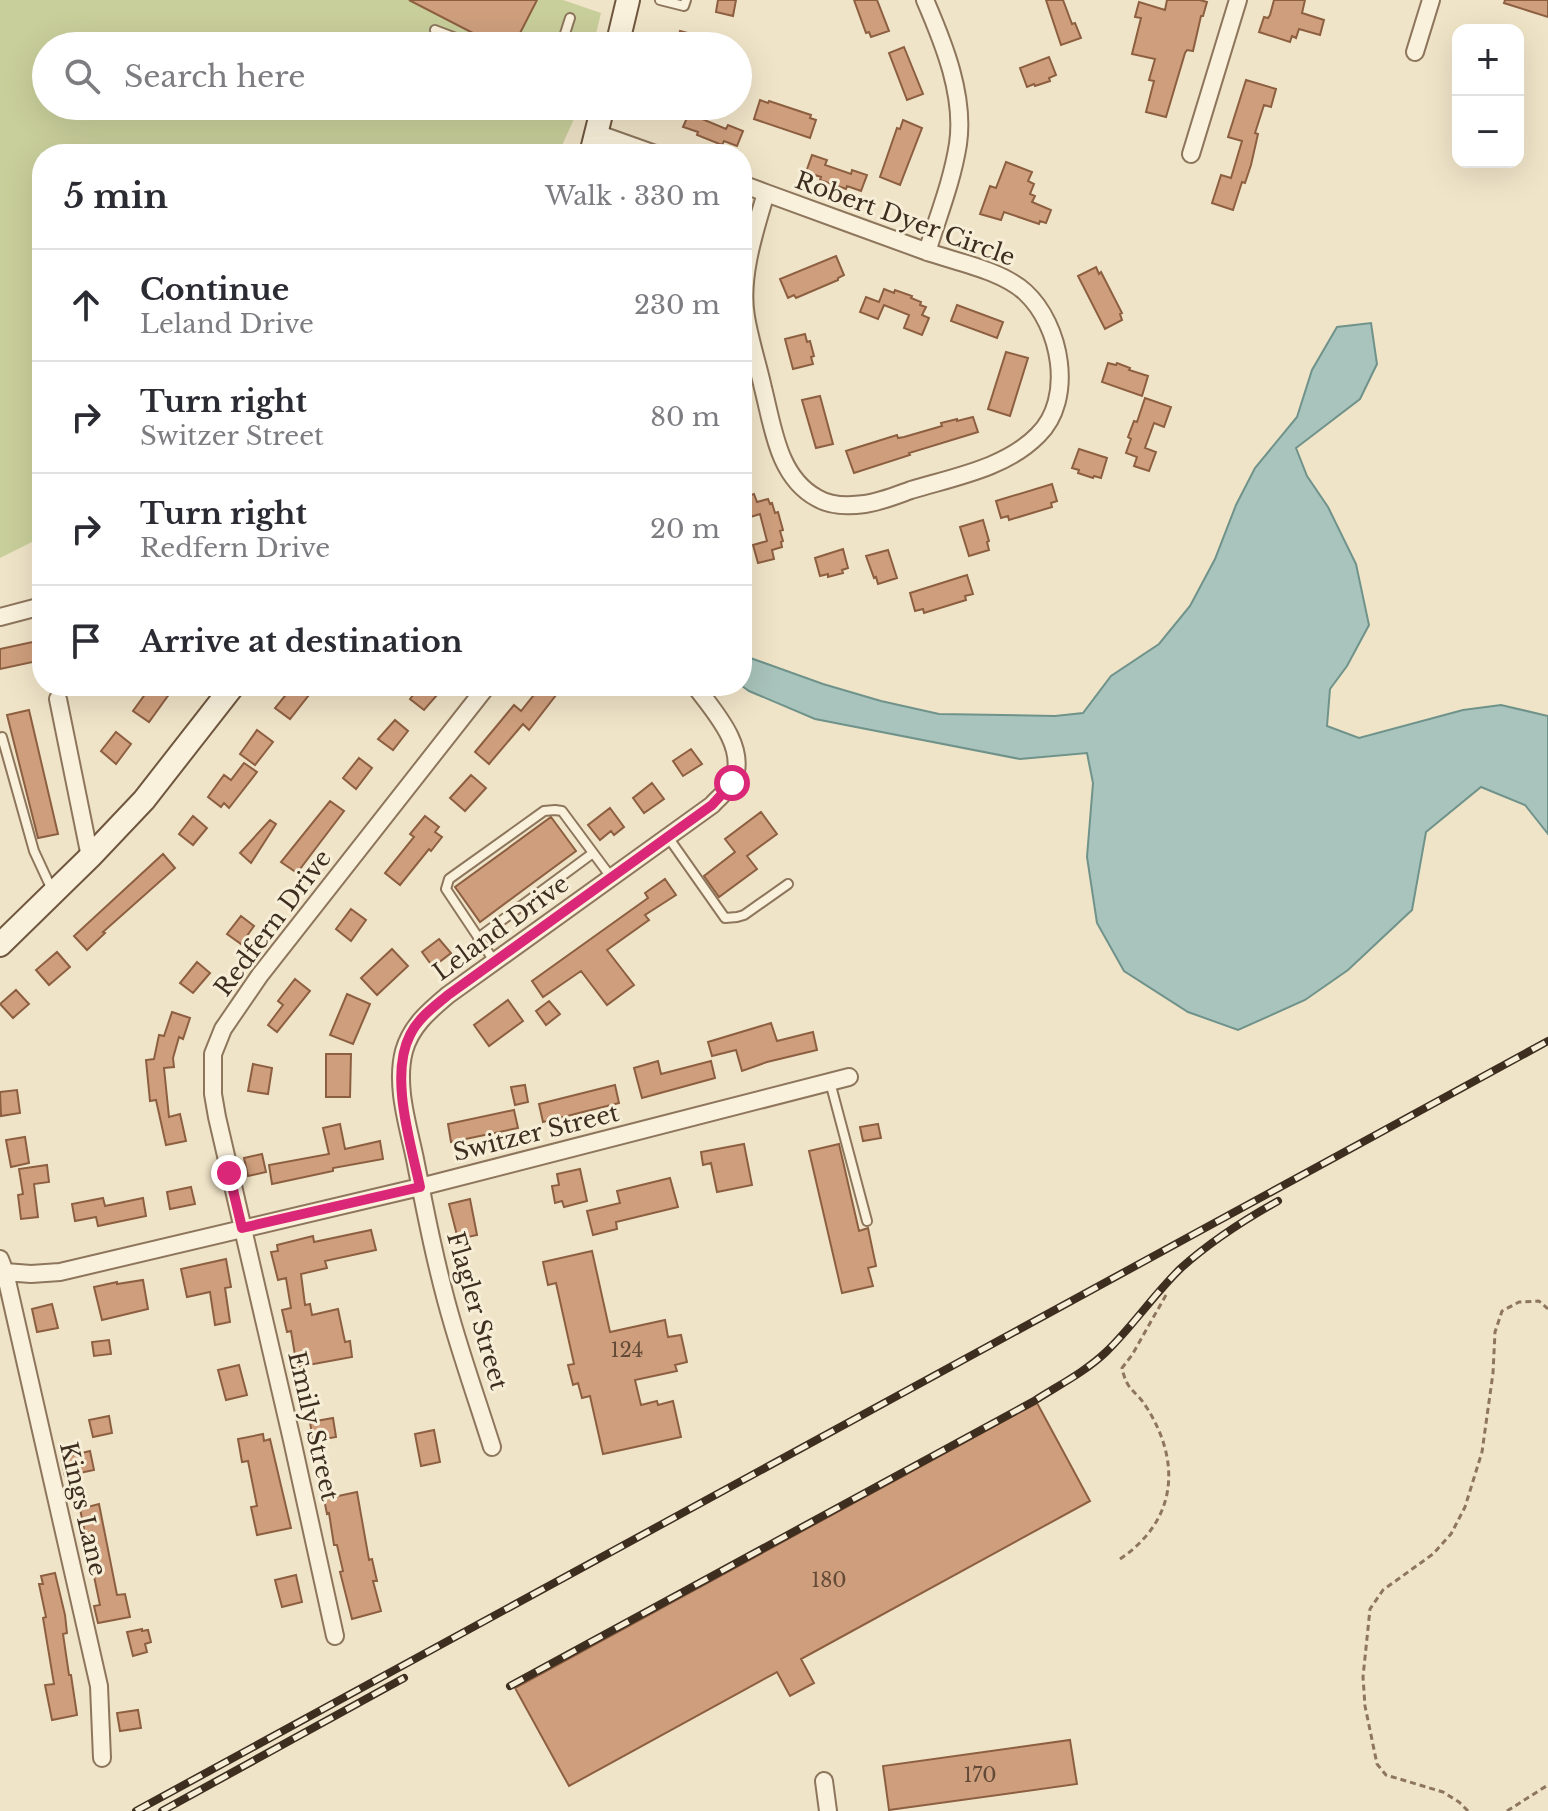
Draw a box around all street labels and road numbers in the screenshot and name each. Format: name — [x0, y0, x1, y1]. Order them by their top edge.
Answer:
street label: Robert Dyer Circle — [791, 165, 1019, 272]
street label: Redfern Drive — [208, 844, 337, 1002]
street label: Leland Drive — [427, 869, 574, 987]
street label: Switzer Street — [450, 1098, 622, 1167]
street label: Flagler Street — [441, 1229, 514, 1393]
street label: Emily Street — [282, 1348, 345, 1504]
street label: Kings Lane — [54, 1439, 113, 1579]

